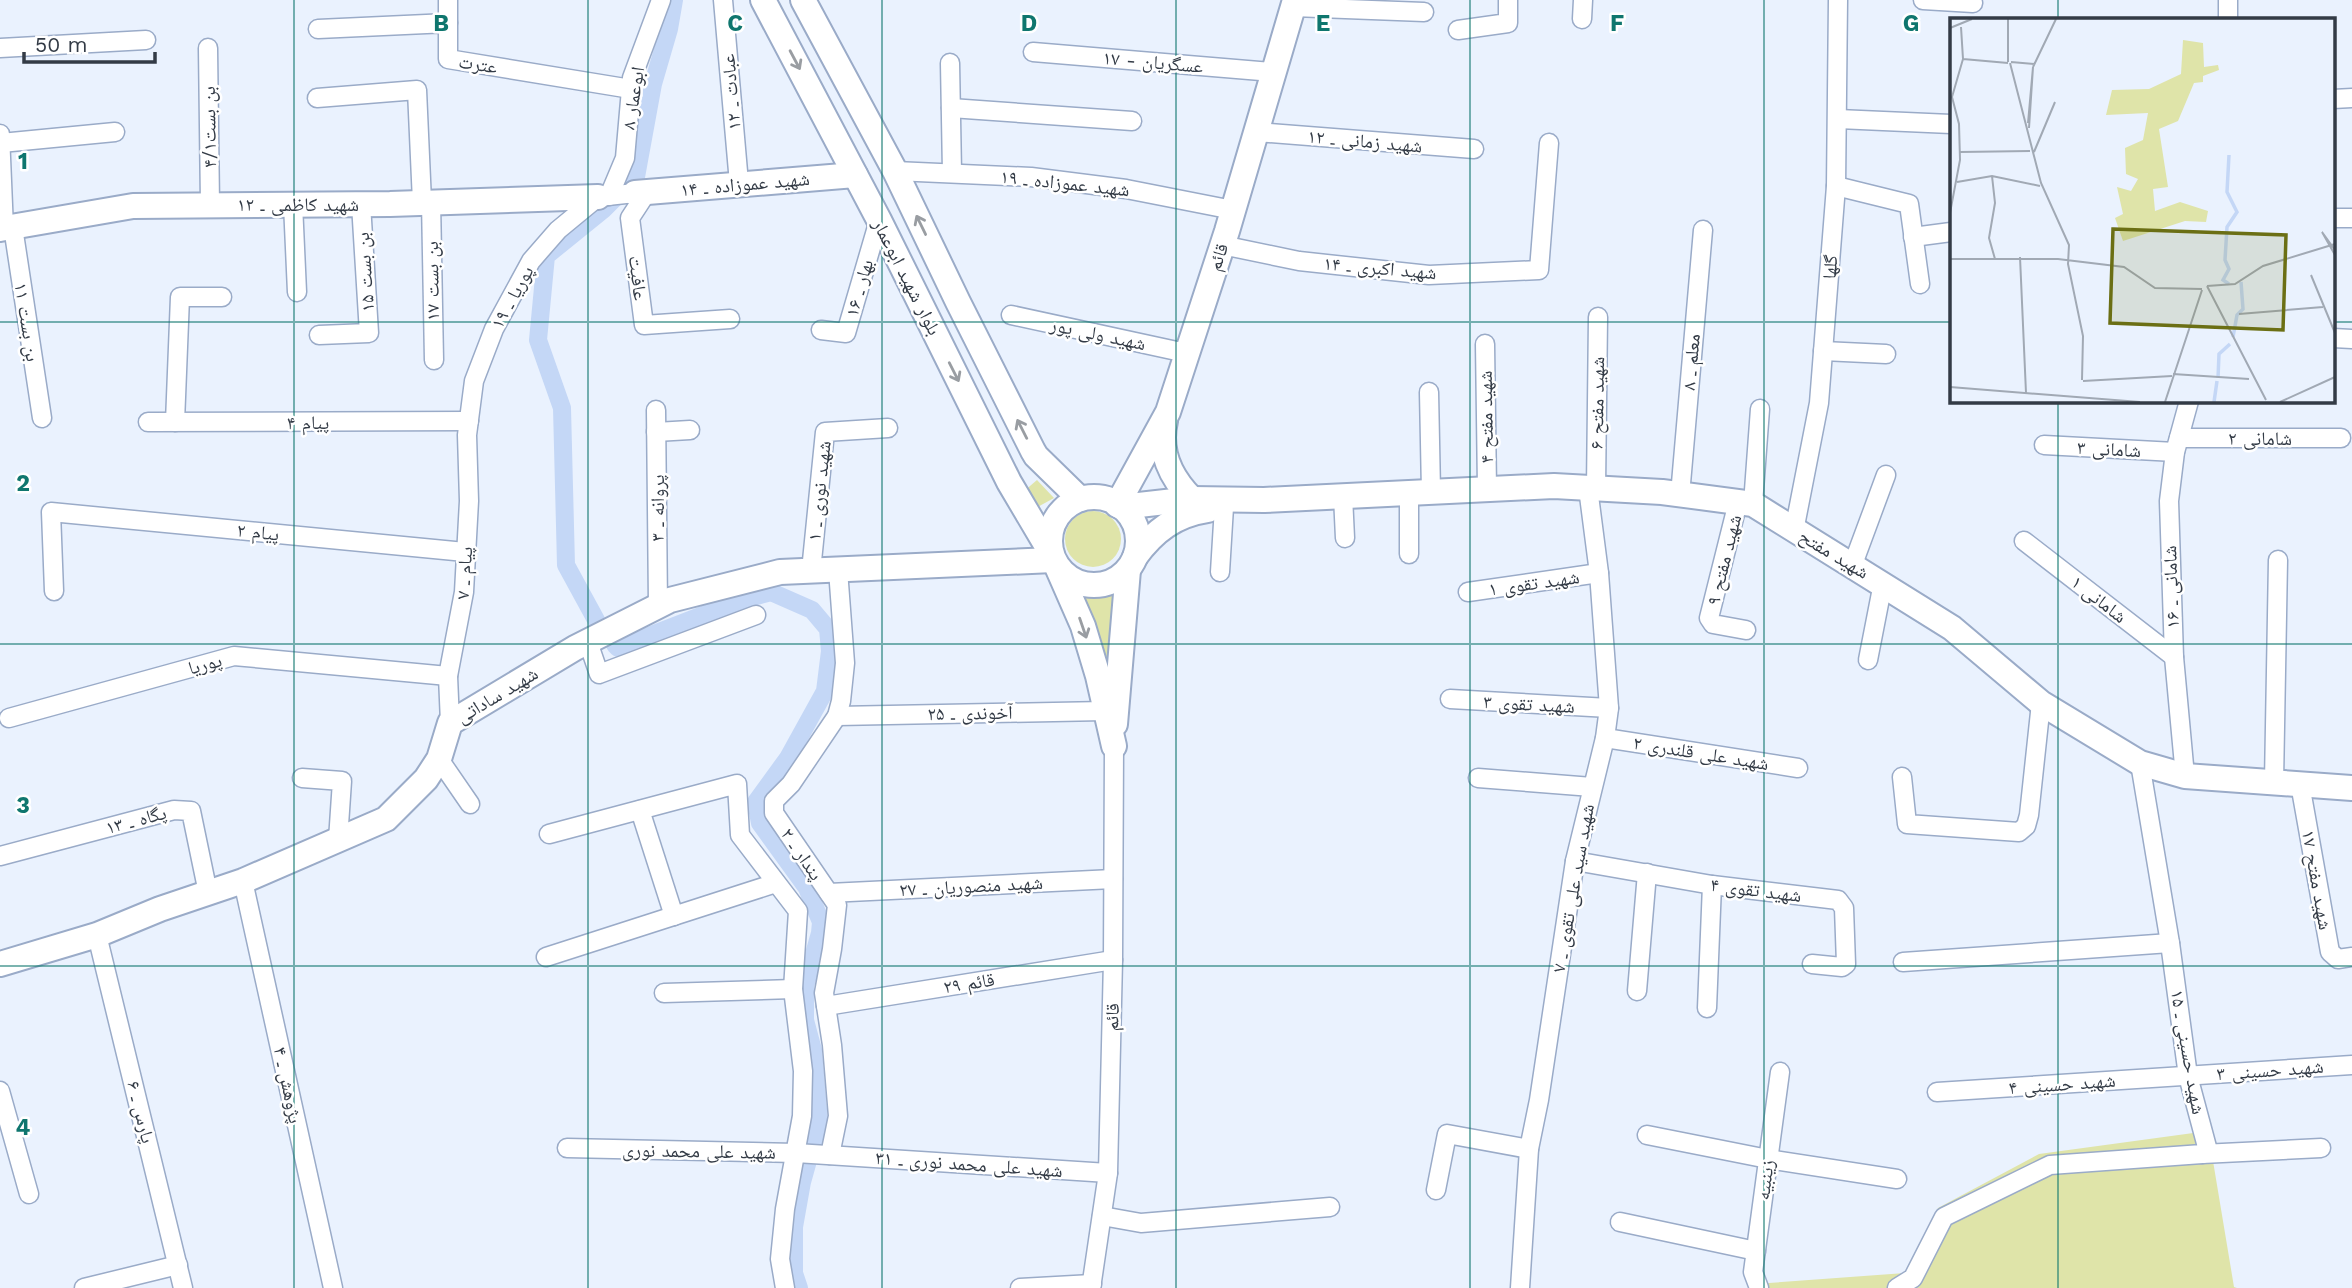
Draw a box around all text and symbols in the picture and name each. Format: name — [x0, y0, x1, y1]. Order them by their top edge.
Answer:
text: B — [433, 10, 449, 37]
text: C — [727, 10, 743, 37]
text: D — [1021, 10, 1037, 37]
text: E — [1316, 10, 1330, 37]
text: F — [1610, 10, 1624, 37]
text: G — [1903, 10, 1919, 37]
inset map — [1950, 18, 2334, 402]
scale bar — [24, 21, 156, 65]
text: 50 m — [35, 32, 87, 57]
street label: عسگریان - ۱۷ — [1102, 46, 1205, 78]
street label: عترت — [457, 50, 499, 78]
one-way arrow — [788, 50, 802, 70]
street label: عبادت ـ ۱۲ — [716, 52, 746, 131]
street label: ابوعمار ۸ — [617, 65, 649, 131]
street label: بن بست۴/۱ — [197, 86, 221, 168]
street label: شهید زمانی ـ ۱۲ — [1307, 125, 1423, 157]
text: 1 — [18, 148, 28, 175]
street label: شهید عموزاده ـ ۱۹ — [999, 165, 1131, 201]
street label: شهید عموزاده ـ ۱۴ — [679, 167, 811, 201]
street label: شهید کاظمی ـ ۱۲ — [237, 193, 359, 216]
street label: بلوار شهید ابوعمار — [867, 214, 946, 339]
one-way arrow — [914, 215, 927, 236]
street label: بن بست ۱۵ — [351, 231, 379, 313]
street label: قائم — [1203, 240, 1234, 274]
street label: بن بست ۱۷ — [420, 241, 444, 321]
street label: شهید اکبری ـ ۱۴ — [1322, 252, 1438, 284]
street label: عافیت — [624, 254, 652, 302]
street label: گلها — [1817, 254, 1843, 280]
street label: بهار ـ ۱۶ — [840, 257, 878, 319]
street label: پوریا ـ ۱۹ — [485, 262, 539, 332]
street label: بن بست ۱۱ — [9, 281, 45, 363]
street label: شهید ولی پور — [1047, 312, 1148, 356]
street label: معلم ـ ۸ — [1677, 333, 1706, 391]
street label: شهید مفتح ۶ — [1585, 357, 1610, 450]
one-way arrow — [948, 361, 962, 382]
street label: شهید مفتح ۴ — [1474, 370, 1499, 463]
street label: پیام ۴ — [287, 411, 329, 436]
one-way arrow — [1014, 419, 1028, 440]
street label: شامانی ۲ — [2228, 427, 2292, 450]
street label: شامانی ۳ — [2076, 436, 2142, 462]
street label: شهید نوری ـ ۱ — [802, 440, 836, 542]
text: 2 — [16, 470, 30, 497]
street label: پروانه ـ ۳ — [646, 475, 669, 541]
street label: شهید مفتح ۹ — [1702, 512, 1747, 608]
street label: پیام ۲ — [235, 518, 280, 548]
street label: شهید مفتح — [1794, 524, 1873, 585]
street label: شامانی ـ ۱۶ — [2158, 545, 2184, 629]
street label: پیام ـ ۷ — [451, 546, 479, 600]
street label: شهید تقوی ۱ — [1487, 565, 1581, 601]
street label: شامانی ۱ — [2067, 570, 2131, 628]
one-way arrow — [1078, 617, 1090, 639]
street label: پوریا — [186, 648, 224, 680]
street label: شهید ساداتی — [452, 662, 542, 728]
street label: شهید تقوی ۳ — [1483, 690, 1575, 718]
street label: آخوندی ـ ۲۵ — [927, 701, 1014, 725]
street label: شهید علی قلندری ۲ — [1631, 731, 1771, 775]
text: 3 — [16, 792, 30, 819]
street label: پگاه ـ ۱۳ — [103, 801, 169, 839]
street label: شهید سید علی تقوی ـ ۷ — [1547, 802, 1599, 974]
street label: پندار ـ ۲ — [776, 823, 828, 885]
street label: شهید مفتح ۱۷ — [2296, 828, 2337, 932]
street label: شهید منصوریان ـ ۲۷ — [899, 871, 1043, 901]
street label: شهید تقوی ۴ — [1709, 873, 1803, 907]
street label: قائم ۲۹ — [942, 968, 996, 999]
street label: شهید حسینی ـ ۱۵ — [2166, 988, 2210, 1116]
street label: قائم — [1100, 1003, 1125, 1031]
street label: پژوهش ـ ۴ — [269, 1045, 307, 1125]
street label: شهید حسینی ۳ — [2216, 1055, 2324, 1085]
street label: شهید حسینی ۴ — [2008, 1069, 2116, 1099]
street label: پارس ـ ۶ — [122, 1078, 160, 1146]
text: 4 — [16, 1114, 31, 1141]
street label: شهید علی محمد نوری — [622, 1138, 776, 1164]
street label: شهید علی محمد نوری ـ ۳۱ — [875, 1146, 1063, 1182]
street label: زینبیه — [1751, 1159, 1779, 1201]

